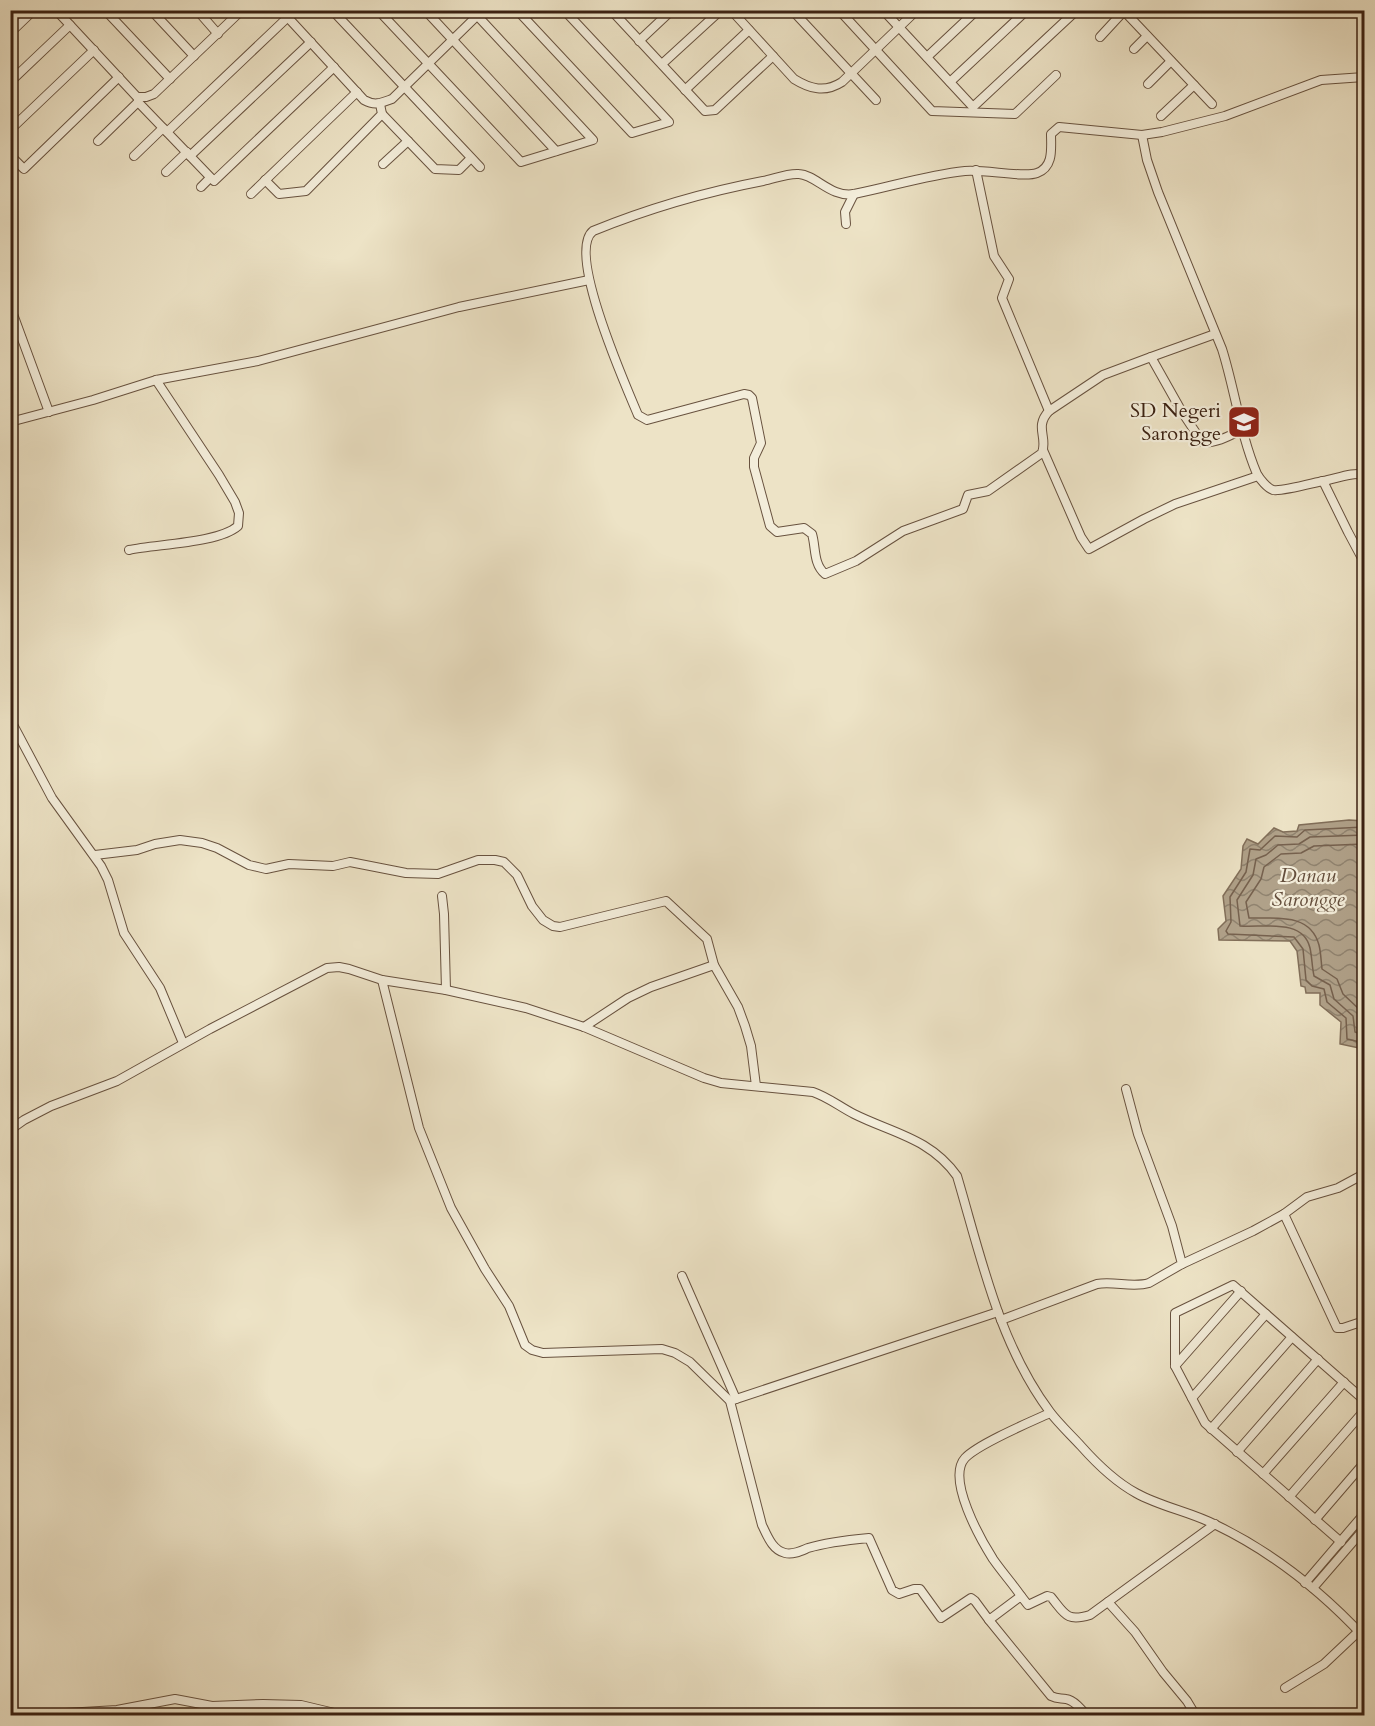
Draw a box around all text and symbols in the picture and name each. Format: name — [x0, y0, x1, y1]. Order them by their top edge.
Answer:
place label: SD Negeri Sarongge — [1130, 397, 1221, 447]
school or university icon: SD Negeri Sarongge — [1226, 404, 1262, 440]
water label: Danau Sarongge — [1271, 861, 1345, 914]

